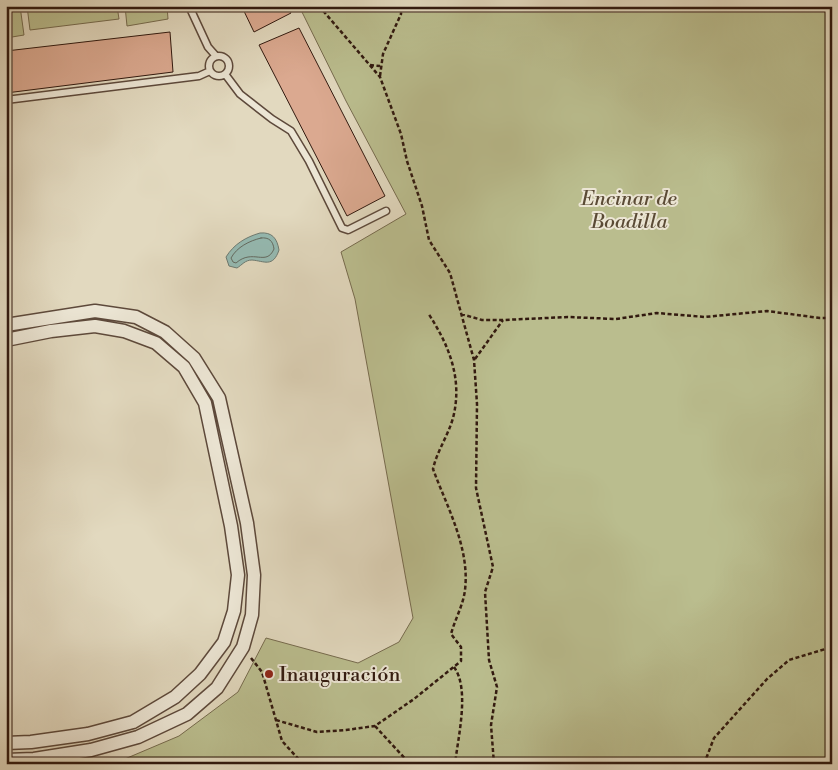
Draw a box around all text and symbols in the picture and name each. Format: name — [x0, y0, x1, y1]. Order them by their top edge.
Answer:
park label: Encinar de Boadilla — [580, 187, 677, 235]
place label: Inauguración — [279, 663, 400, 688]
marker: Inauguración — [263, 668, 275, 680]

